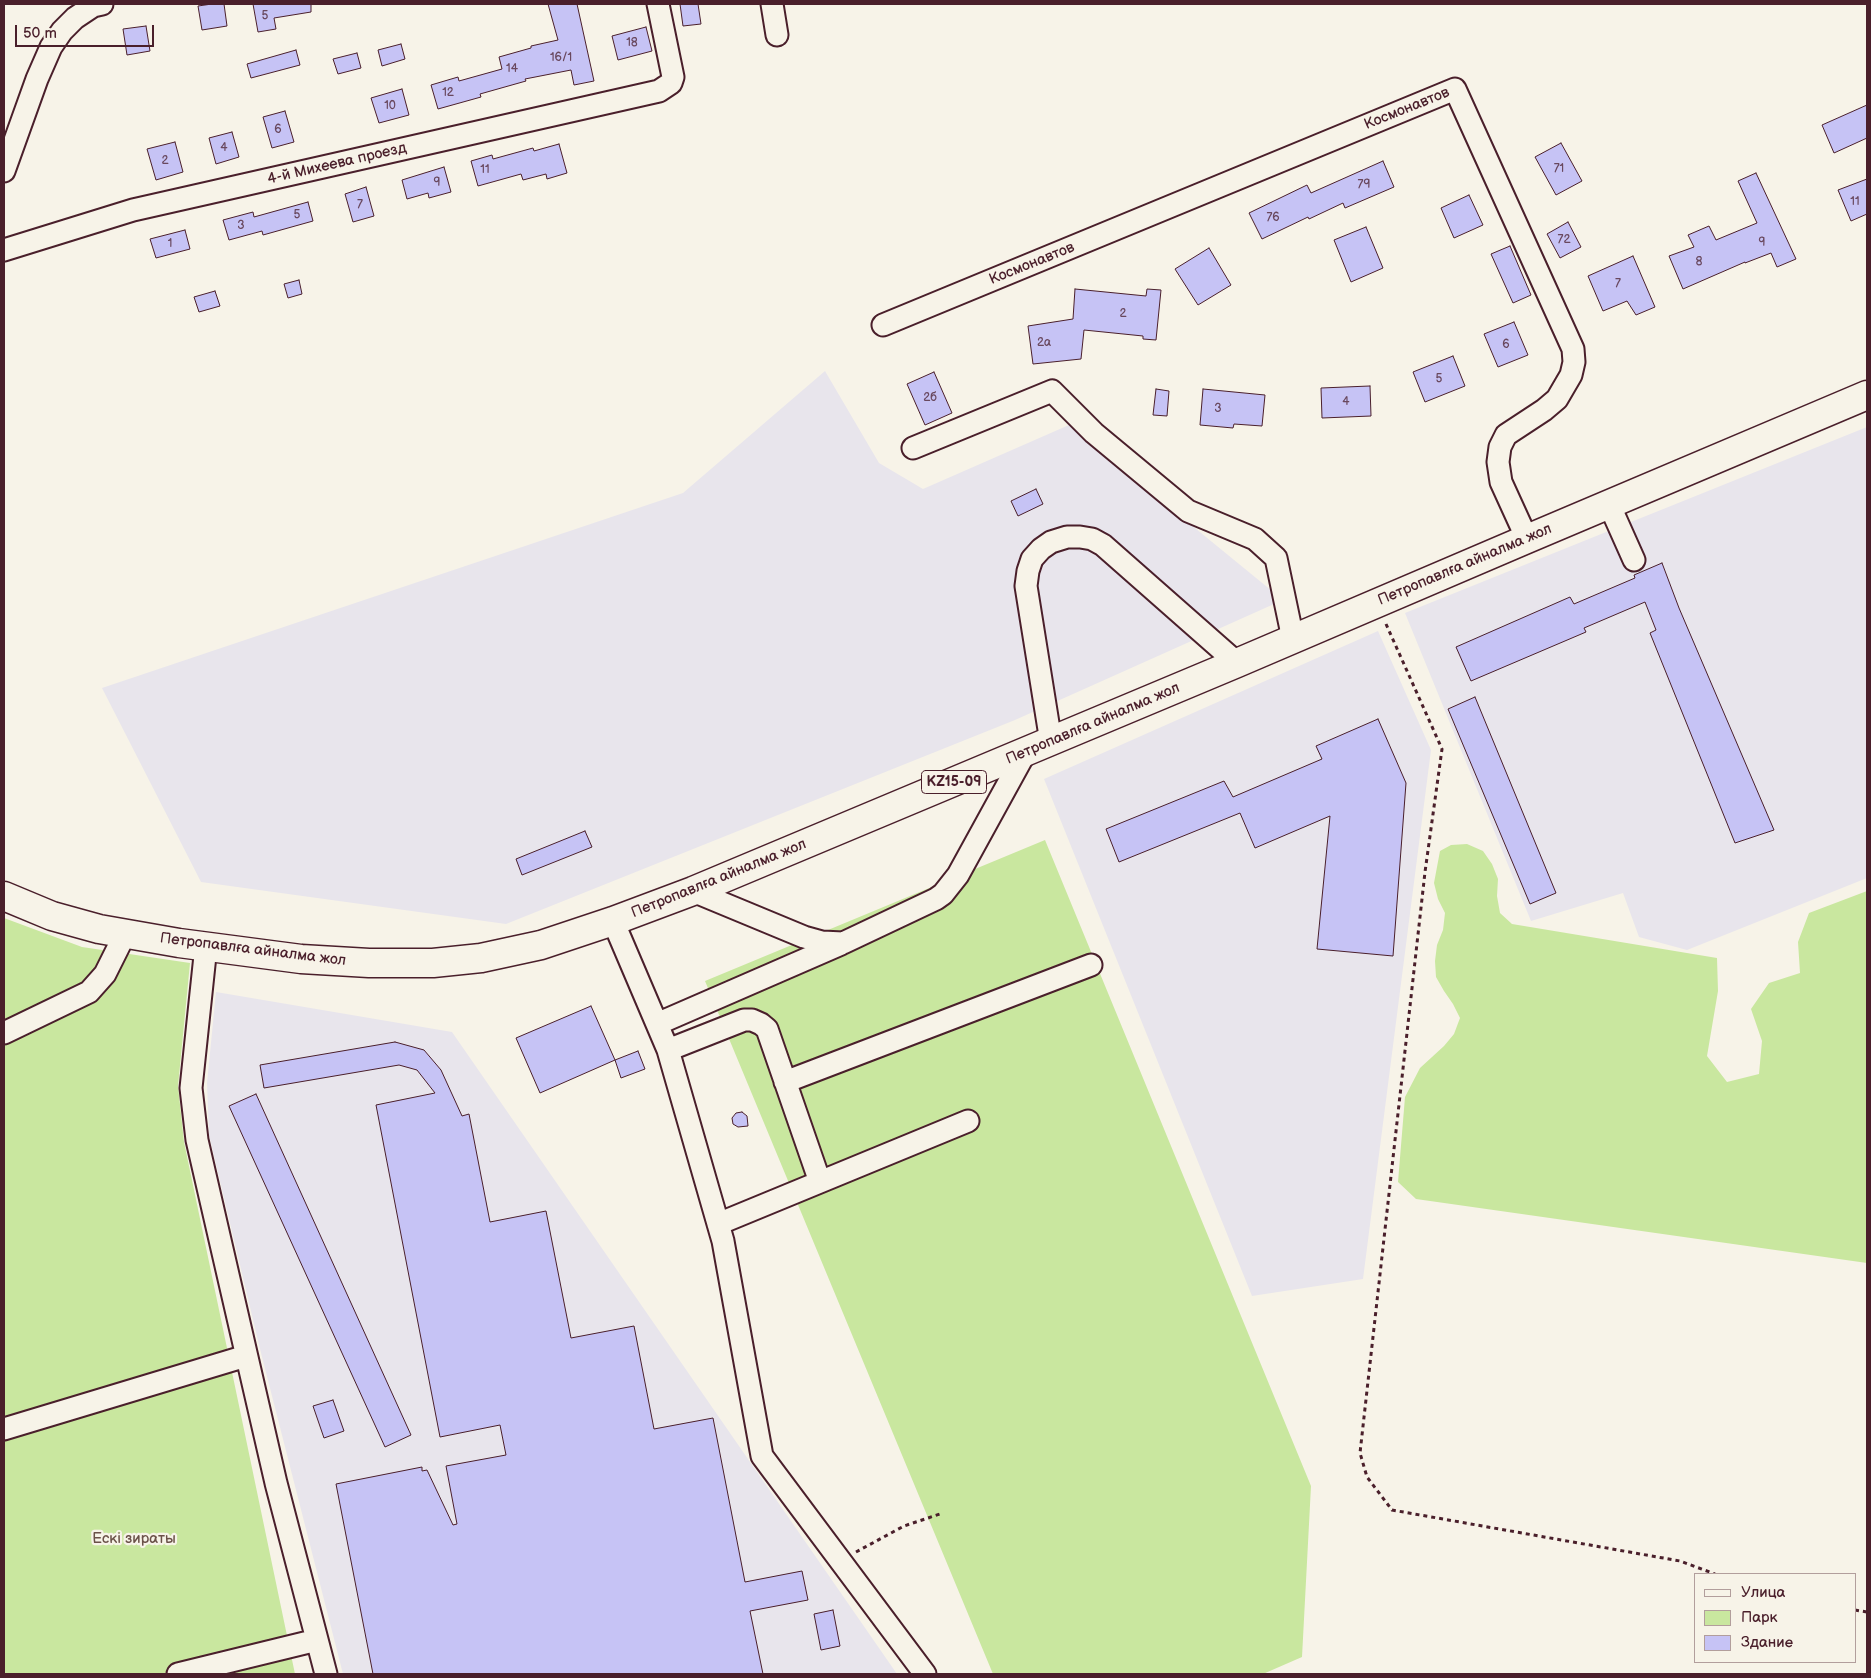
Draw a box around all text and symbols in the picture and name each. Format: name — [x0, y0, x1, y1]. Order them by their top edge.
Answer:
house number: 5 — [262, 9, 268, 23]
scale bar — [18, 15, 156, 47]
text: 50 m — [23, 24, 57, 43]
house number: 18 — [626, 36, 638, 50]
house number: 16/1 — [550, 51, 572, 65]
house number: 14 — [506, 62, 518, 76]
street label: Космонавтов — [1362, 84, 1452, 134]
house number: 12 — [442, 86, 454, 100]
house number: 10 — [384, 99, 396, 113]
house number: 6 — [274, 123, 282, 137]
street label: 4-й Михеева проезд — [266, 139, 408, 189]
house number: 4 — [220, 141, 228, 155]
house number: 2 — [161, 154, 169, 168]
house number: 71 — [1554, 162, 1564, 176]
house number: 11 — [480, 163, 490, 177]
house number: 9 — [434, 176, 440, 190]
house number: 79 — [1358, 178, 1370, 192]
house number: 11 — [1850, 195, 1860, 209]
house number: 7 — [357, 198, 363, 212]
house number: 5 — [294, 208, 300, 222]
house number: 76 — [1266, 211, 1280, 225]
house number: 3 — [237, 219, 245, 233]
house number: 72 — [1558, 233, 1570, 247]
house number: 9 — [1759, 236, 1765, 250]
house number: 1 — [168, 237, 172, 251]
street label: Космонавтов — [987, 239, 1077, 289]
house number: 8 — [1696, 255, 1702, 269]
house number: 7 — [1615, 277, 1621, 291]
house number: 2 — [1119, 307, 1127, 321]
house number: 2а — [1037, 336, 1051, 350]
house number: 6 — [1502, 338, 1510, 352]
house number: 5 — [1436, 372, 1442, 386]
house number: 2б — [923, 391, 937, 405]
house number: 4 — [1342, 395, 1350, 409]
house number: 3 — [1214, 402, 1222, 416]
street label: Петропавлға айналма жол — [1375, 520, 1555, 610]
street label: Петропавлға айналма жол — [1003, 679, 1183, 769]
road number: KZ15-09 — [922, 770, 986, 794]
street label: Петропавлға айналма жол — [629, 836, 809, 922]
street label: Петропавлға айналма жол — [159, 930, 347, 970]
park label: Ескі зираты — [92, 1530, 176, 1548]
legend — [1694, 1573, 1856, 1663]
text: Улица — [1741, 1583, 1785, 1602]
text: Парк — [1741, 1608, 1778, 1627]
text: Здание — [1741, 1633, 1793, 1652]

